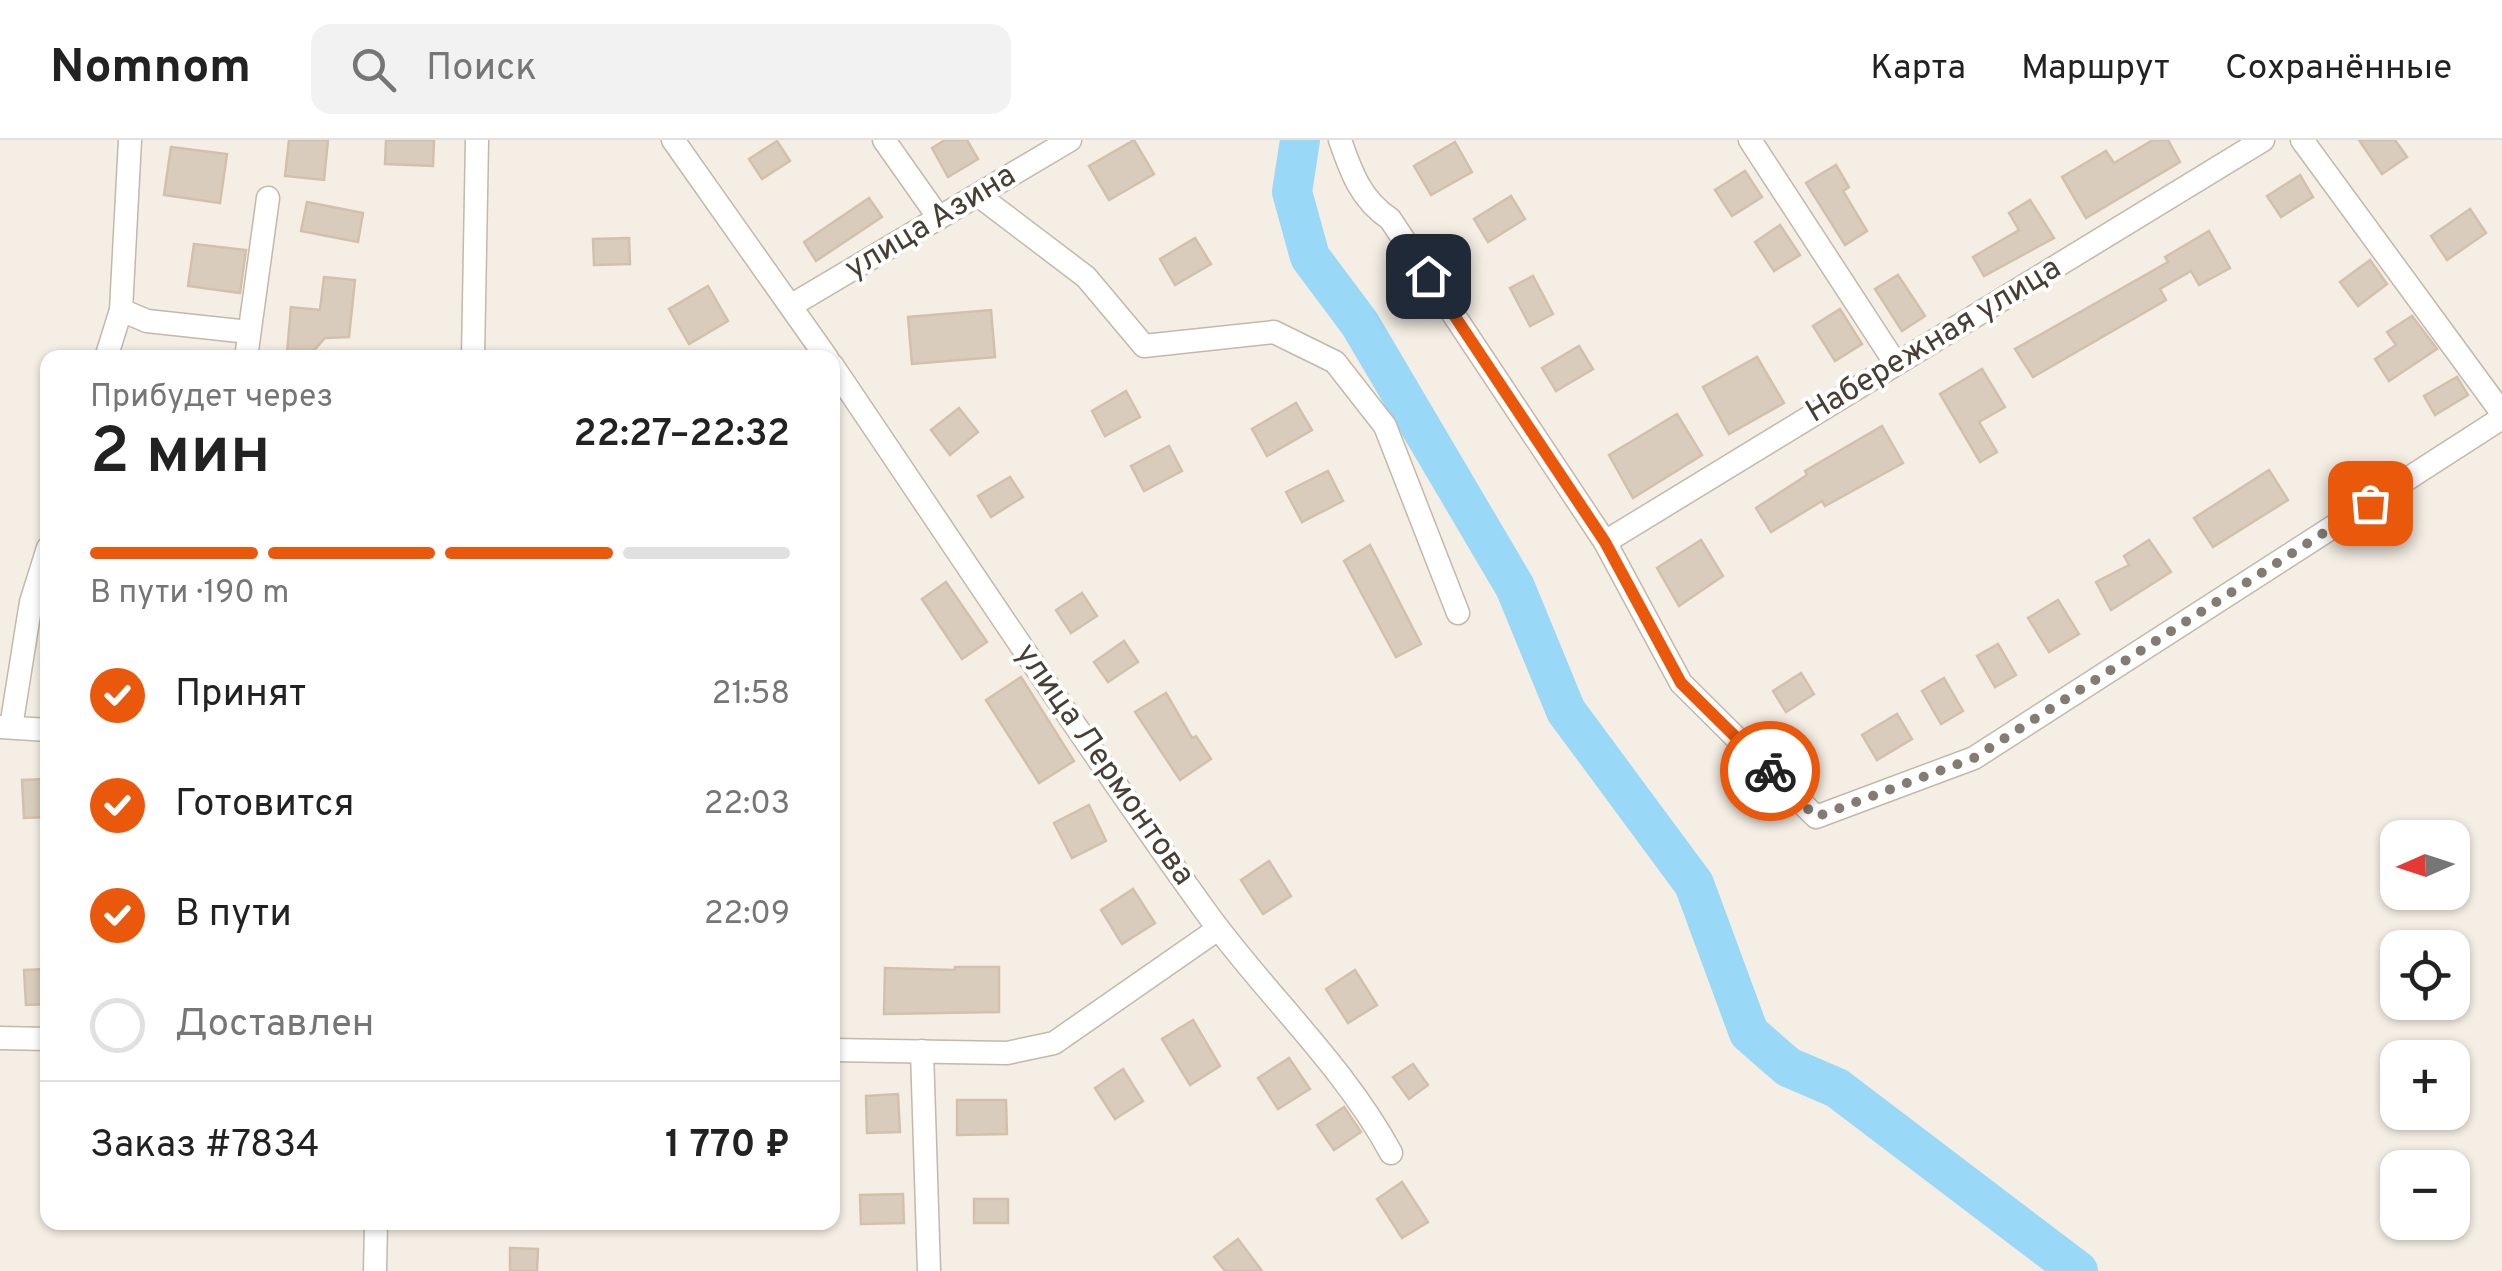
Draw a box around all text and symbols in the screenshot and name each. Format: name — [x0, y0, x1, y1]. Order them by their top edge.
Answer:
search box — [311, 24, 1011, 114]
text: Nomnom — [50, 39, 251, 99]
icon: search — [346, 42, 401, 97]
text: Поиск — [426, 45, 537, 94]
text: Карта — [1870, 47, 1966, 91]
text: Маршрут — [2021, 47, 2170, 91]
text: Сохранённые — [2225, 47, 2452, 91]
street label: улица Азина — [838, 156, 1024, 290]
pin — [1386, 234, 1471, 319]
icon: home — [1401, 249, 1456, 304]
street label: Набережная улица — [1799, 249, 2069, 433]
text: Прибудет через — [90, 378, 333, 418]
text: 22:27–22:32 — [573, 411, 790, 460]
text: 2 мин — [90, 414, 271, 496]
pin — [2328, 461, 2413, 546]
icon: bag — [2343, 476, 2398, 531]
text: В пути · 190 m — [90, 574, 289, 614]
street label: улица Лермонтова — [1005, 636, 1203, 894]
icon: check — [90, 668, 145, 723]
text: Принят — [175, 671, 306, 720]
text: 21:58 — [712, 675, 790, 715]
courier — [1720, 721, 1820, 821]
icon: bike — [1743, 744, 1798, 799]
icon: check — [90, 778, 145, 833]
text: Готовится — [175, 781, 354, 830]
text: 22:03 — [704, 785, 790, 825]
north arrow — [2380, 820, 2470, 910]
map controls — [2380, 820, 2470, 1240]
icon: check — [90, 888, 145, 943]
text: В пути — [175, 891, 292, 940]
text: 22:09 — [704, 895, 790, 935]
button: locate — [2380, 930, 2470, 1020]
text: Доставлен — [175, 1001, 374, 1050]
button: + — [2380, 1040, 2470, 1130]
text: Заказ #7834 — [90, 1122, 320, 1171]
text: 1 770 ₽ — [665, 1122, 790, 1171]
button: − — [2380, 1150, 2470, 1240]

